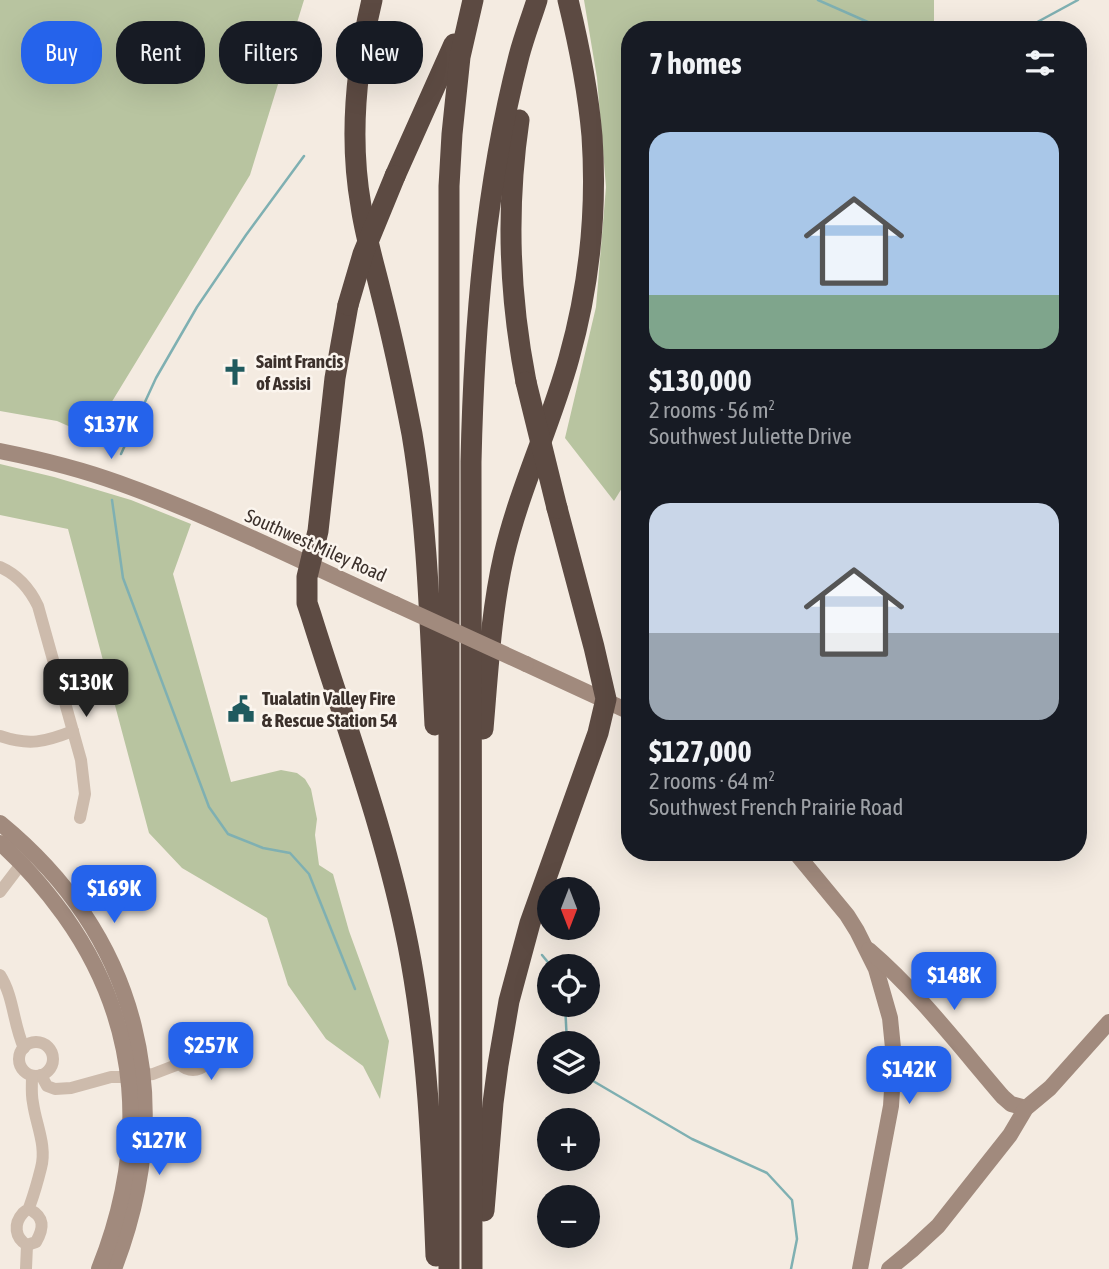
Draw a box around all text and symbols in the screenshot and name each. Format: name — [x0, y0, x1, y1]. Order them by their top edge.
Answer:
chip: Buy — [21, 21, 102, 84]
chip: Rent — [116, 21, 205, 84]
chip: Filters — [219, 21, 322, 84]
chip: New — [336, 21, 423, 84]
icon: filters — [1021, 44, 1059, 82]
text: 7 homes — [649, 46, 742, 80]
icon: home — [791, 178, 917, 304]
place label: Saint Francis of Assisi — [256, 350, 343, 394]
church icon: Saint Francis of Assisi — [220, 357, 250, 387]
text: $130,000 — [649, 363, 752, 397]
text: 2 rooms · 56 m² — [649, 397, 775, 423]
pin: $137K — [62, 402, 160, 461]
text: $137K — [84, 411, 138, 437]
text: Southwest Juliette Drive — [649, 423, 852, 449]
street label: Southwest Miley Road — [242, 504, 390, 586]
icon: home — [791, 549, 917, 675]
pin: $130K — [37, 660, 135, 719]
text: $130K — [59, 669, 113, 695]
place label: Tualatin Valley Fire & Rescue Station 54 — [262, 687, 398, 731]
public building icon: Tualatin Valley Fire & Rescue Station 54 — [226, 694, 256, 724]
text: $127,000 — [649, 734, 752, 768]
text: 2 rooms · 64 m² — [649, 768, 775, 794]
text: Southwest French Prairie Road — [649, 794, 903, 820]
pin: $169K — [65, 866, 163, 925]
text: $169K — [87, 875, 141, 901]
north arrow — [537, 877, 600, 940]
map controls — [537, 877, 600, 1248]
pin: $148K — [905, 953, 1003, 1012]
button: locate — [537, 954, 600, 1017]
text: $148K — [927, 962, 981, 988]
pin: $257K — [162, 1023, 260, 1082]
button: layers — [537, 1031, 600, 1094]
text: $257K — [184, 1032, 238, 1058]
pin: $142K — [860, 1046, 958, 1106]
text: $142K — [882, 1056, 936, 1082]
button: + — [537, 1108, 600, 1171]
pin: $127K — [110, 1118, 208, 1177]
text: $127K — [132, 1127, 186, 1153]
button: − — [537, 1185, 600, 1248]

